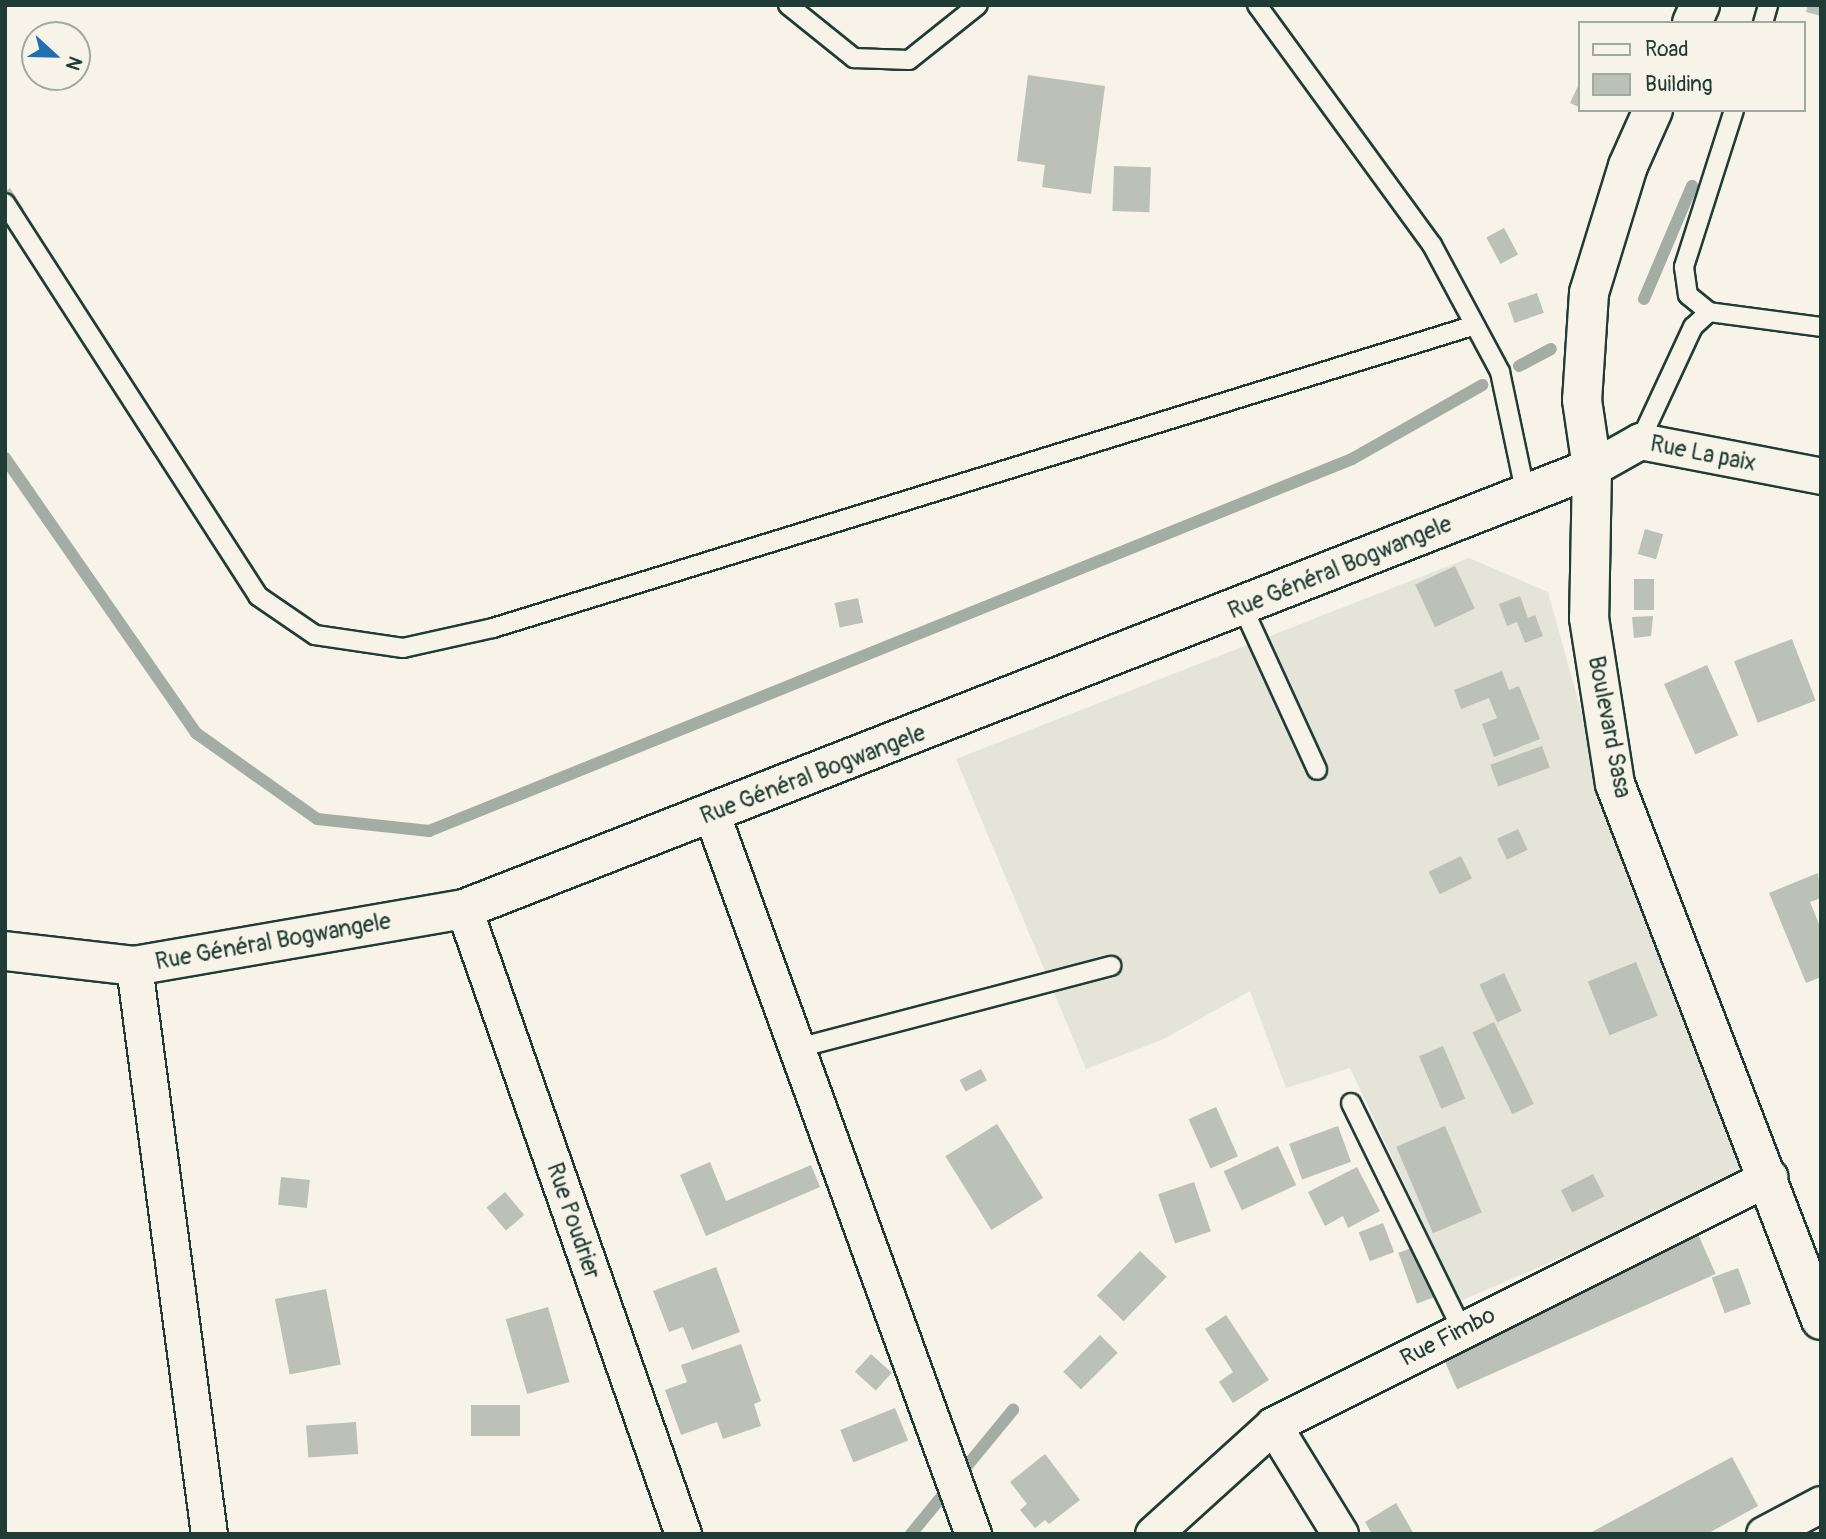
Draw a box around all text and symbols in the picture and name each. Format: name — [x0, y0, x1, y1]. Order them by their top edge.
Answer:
north arrow — [21, 21, 91, 91]
legend — [1577, 21, 1805, 112]
text: Road — [1645, 36, 1689, 63]
text: N — [60, 53, 87, 74]
text: Building — [1645, 71, 1712, 98]
street label: Rue La paix — [1648, 430, 1758, 478]
street label: Rue Général Bogwangele — [1224, 511, 1456, 625]
street label: Boulevard Sasa — [1582, 654, 1636, 800]
street label: Rue Général Bogwangele — [697, 719, 929, 831]
street label: Rue Général Bogwangele — [153, 908, 393, 976]
street label: Rue Poudrier — [540, 1159, 606, 1283]
street label: Rue Fimbo — [1396, 1301, 1500, 1373]

